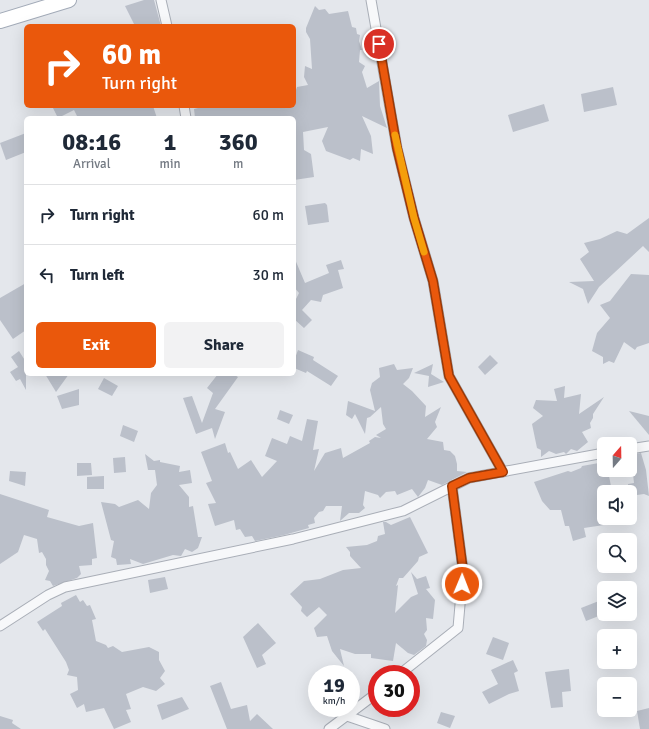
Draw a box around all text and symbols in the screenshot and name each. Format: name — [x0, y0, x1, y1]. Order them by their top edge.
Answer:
pin — [362, 27, 396, 61]
icon: arrive — [368, 33, 390, 55]
text: 60 m — [102, 38, 161, 72]
icon: right — [36, 40, 88, 92]
text: Turn right — [102, 72, 177, 94]
text: 08:16 — [62, 127, 121, 157]
text: 1 — [164, 127, 176, 157]
text: 360 — [219, 127, 258, 157]
text: Arrival — [73, 156, 110, 172]
text: min — [160, 156, 181, 172]
text: m — [233, 156, 243, 172]
icon: right — [36, 204, 58, 226]
text: Turn right — [70, 206, 135, 224]
text: 60 m — [253, 206, 284, 224]
icon: left — [36, 264, 58, 286]
text: Turn left — [70, 266, 124, 284]
text: 30 m — [253, 266, 284, 284]
button: Exit — [36, 322, 156, 368]
button: Share — [164, 322, 284, 368]
north arrow — [597, 437, 637, 477]
map controls — [597, 437, 637, 717]
button: sound — [597, 485, 637, 525]
button: search — [597, 533, 637, 573]
position arrow — [441, 563, 483, 605]
button: layers — [597, 581, 637, 621]
button: + — [597, 629, 637, 669]
speed limit sign: 30 — [368, 665, 420, 717]
text: 19 — [323, 673, 345, 698]
button: − — [597, 677, 637, 717]
text: km/h — [323, 695, 345, 707]

